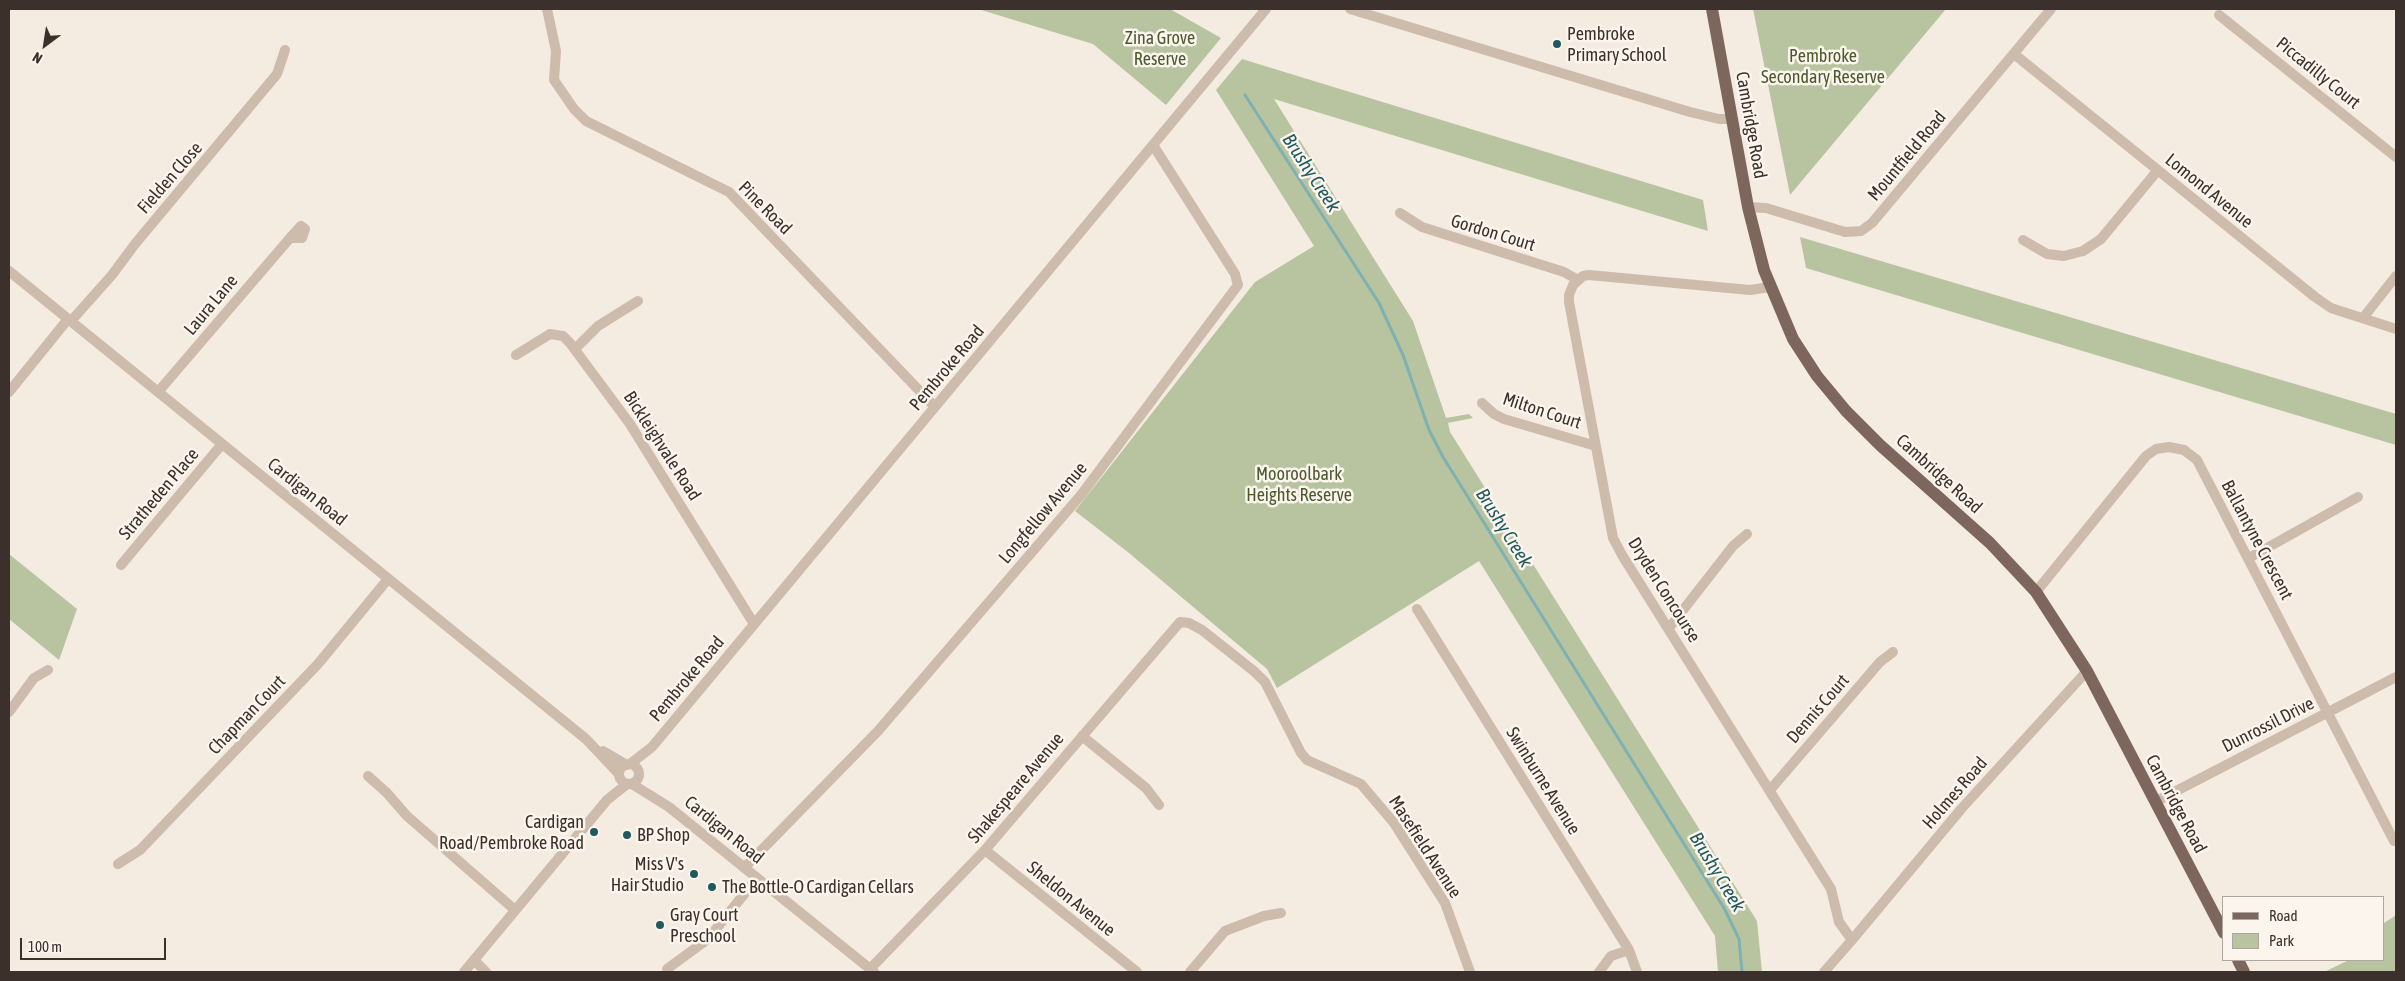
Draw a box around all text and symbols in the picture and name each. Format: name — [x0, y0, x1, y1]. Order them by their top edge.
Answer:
north arrow — [20, 20, 70, 70]
place label: Pembroke Primary School — [1567, 23, 1666, 66]
park label: Zina Grove Reserve — [1125, 27, 1195, 70]
street label: Piccadilly Court — [2272, 33, 2364, 113]
marker: Pembroke Primary School — [1551, 38, 1563, 50]
park label: Pembroke Secondary Reserve — [1761, 45, 1885, 88]
text: N — [30, 49, 45, 67]
street label: Cambridge Road — [1731, 70, 1771, 180]
street label: Mountfield Road — [1863, 107, 1951, 205]
water label: Brushy Creek — [1277, 129, 1345, 217]
street label: Fielden Close — [133, 138, 207, 218]
street label: Lomond Avenue — [2161, 149, 2257, 233]
street label: Pine Road — [734, 177, 796, 239]
street label: Gordon Court — [1448, 210, 1538, 256]
street label: Laura Lane — [180, 270, 242, 340]
street label: Pembroke Road — [905, 321, 989, 415]
street label: Bickleighvale Road — [619, 387, 705, 505]
street label: Milton Court — [1500, 388, 1584, 434]
street label: Cambridge Road — [1892, 430, 1986, 518]
street label: Stratheden Place — [114, 444, 204, 544]
street label: Cardigan Road — [263, 453, 351, 531]
street label: Longfellow Avenue — [994, 458, 1092, 568]
park label: Mooroolbark Heights Reserve — [1246, 463, 1352, 506]
street label: Ballantyne Crescent — [2216, 477, 2298, 603]
water label: Brushy Creek — [1471, 484, 1537, 572]
street label: Dryden Concourse — [1623, 534, 1705, 646]
street label: Pembroke Road — [645, 632, 729, 726]
street label: Dennis Court — [1782, 670, 1854, 748]
street label: Chapman Court — [204, 671, 290, 759]
street label: Dunrossil Drive — [2218, 693, 2318, 757]
street label: Swinburne Avenue — [1501, 723, 1585, 839]
street label: Shakespeare Avenue — [964, 728, 1068, 848]
street label: Cambridge Road — [2141, 751, 2211, 857]
street label: Holmes Road — [1918, 753, 1992, 833]
street label: Cardigan Road — [680, 791, 768, 869]
street label: Masefield Avenue — [1384, 792, 1466, 902]
place label: Cardigan Road/Pembroke Road — [439, 811, 584, 854]
place label: BP Shop — [637, 824, 690, 846]
marker: Cardigan Road/Pembroke Road — [588, 826, 600, 838]
water label: Brushy Creek — [1684, 828, 1750, 916]
marker: BP Shop — [621, 829, 633, 841]
place label: Miss V's Hair Studio — [611, 853, 684, 896]
street label: Sheldon Avenue — [1023, 857, 1119, 941]
marker: Miss V's Hair Studio — [688, 868, 700, 880]
place label: The Bottle-O Cardigan Cellars — [722, 876, 914, 898]
marker: The Bottle-O Cardigan Cellars — [706, 881, 718, 893]
legend — [2222, 896, 2385, 961]
place label: Gray Court Preschool — [670, 904, 738, 946]
text: Road — [2269, 907, 2298, 924]
marker: Gray Court Preschool — [654, 919, 666, 931]
scale bar — [22, 928, 169, 960]
text: Park — [2269, 932, 2294, 949]
text: 100 m — [28, 938, 62, 955]

